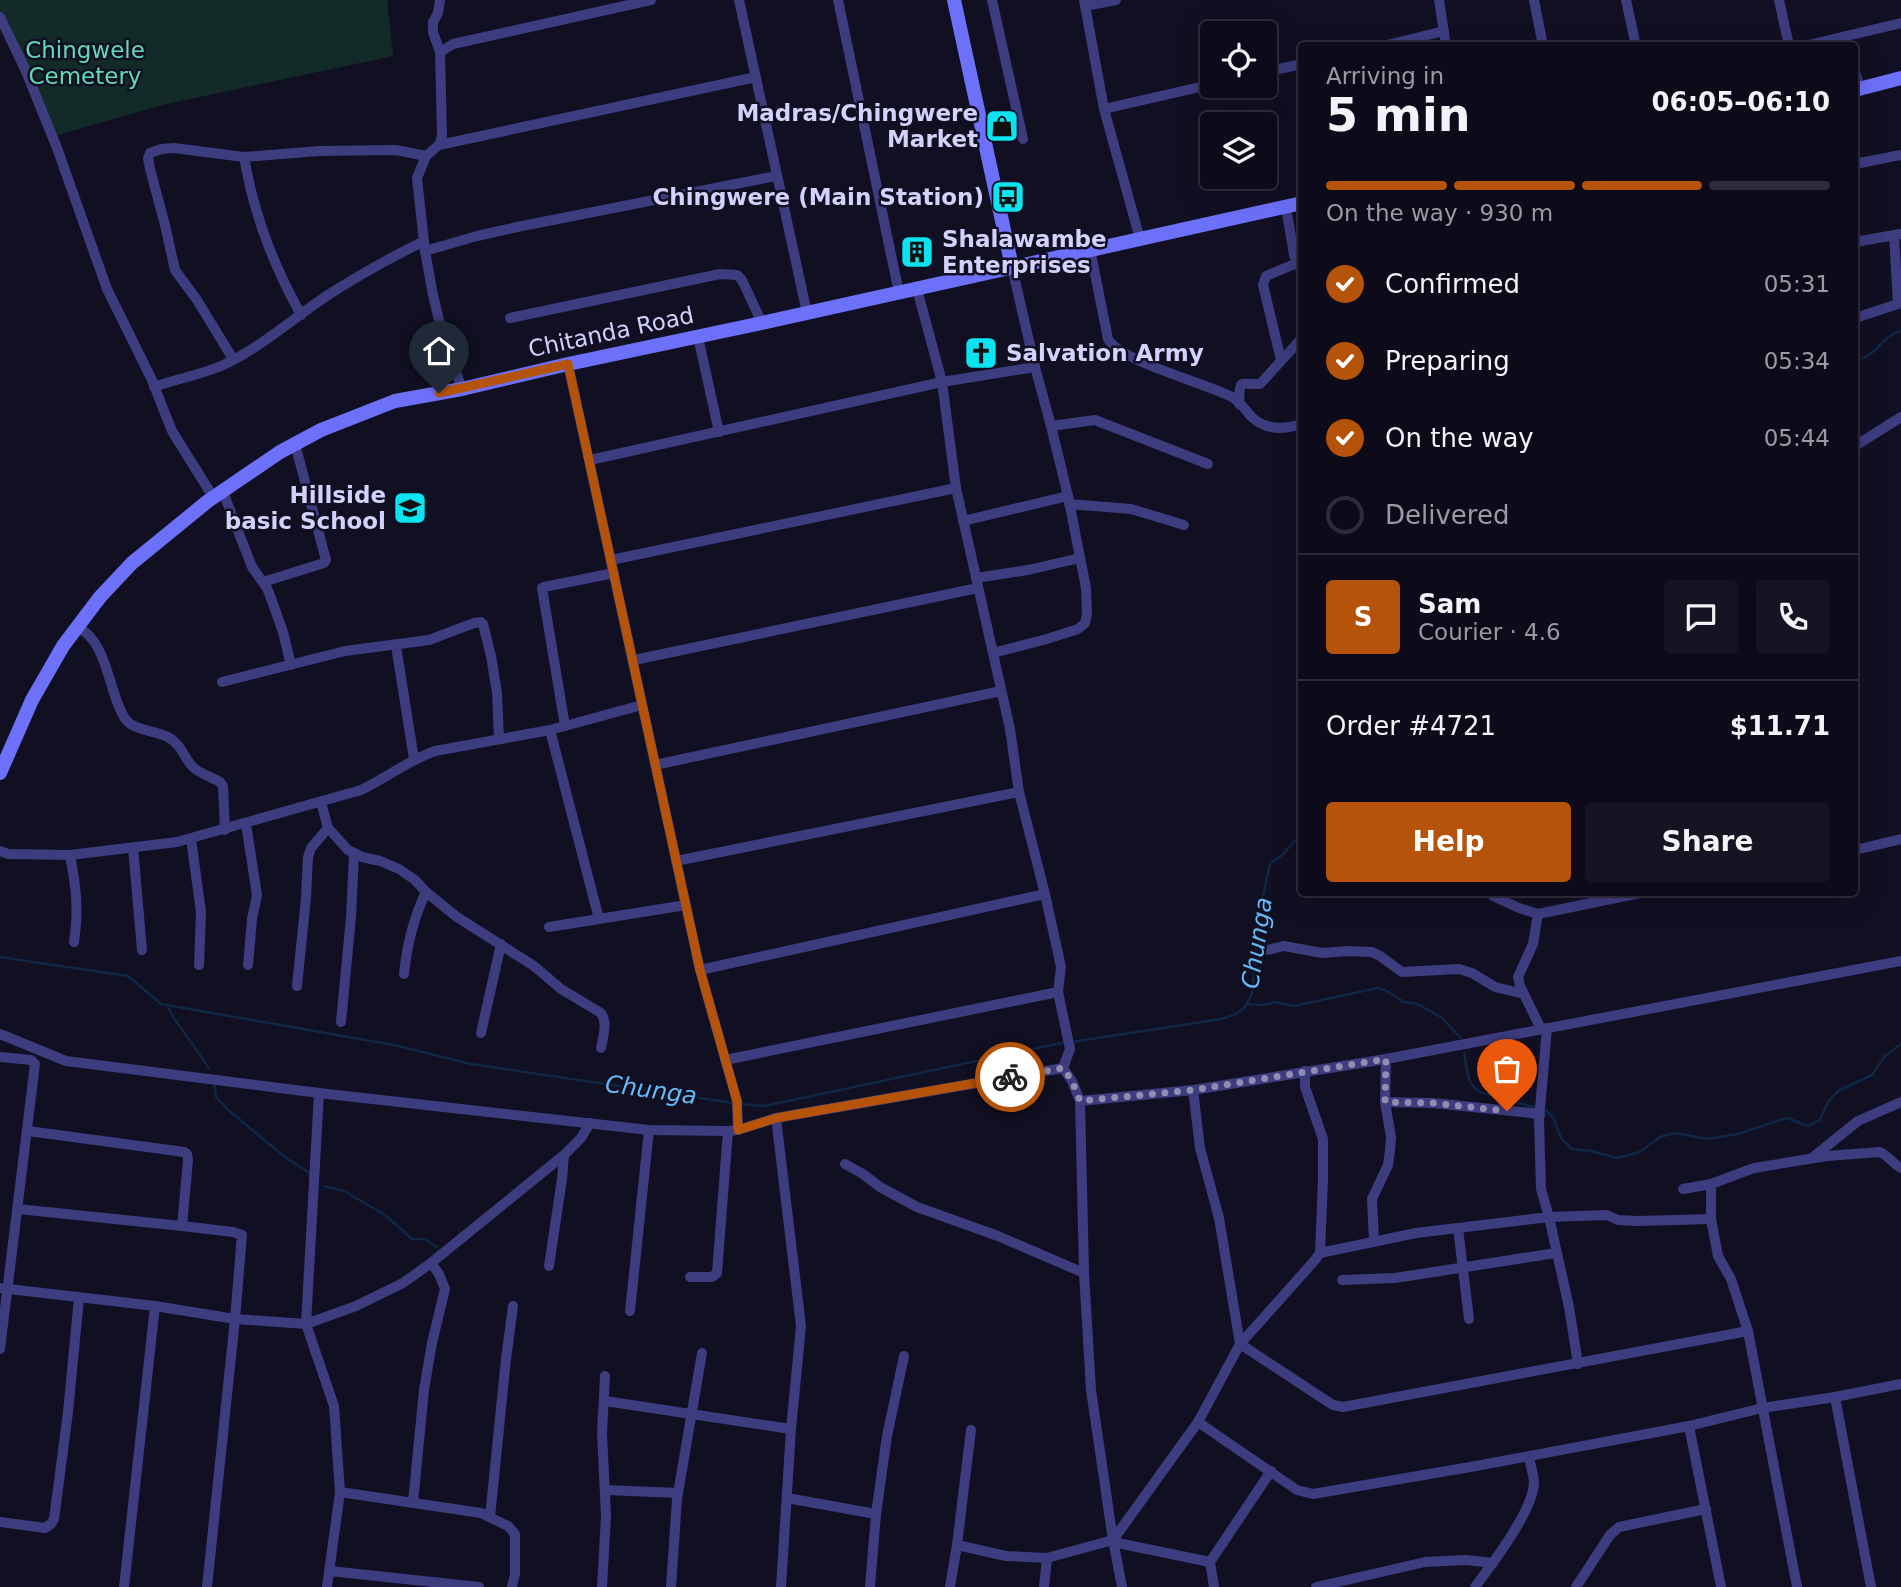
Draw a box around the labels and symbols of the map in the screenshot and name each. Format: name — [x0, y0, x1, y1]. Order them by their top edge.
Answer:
park label: Chingwele Cemetery — [25, 37, 145, 89]
place label: Madras/Chingwere Market — [736, 100, 978, 152]
shop icon: Madras/Chingwere Market — [983, 107, 1021, 145]
bus stop icon: Chingwere (Main Station) — [989, 178, 1027, 216]
place label: Chingwere (Main Station) — [652, 184, 984, 210]
place label: Shalawambe Enterprises — [942, 226, 1107, 278]
building icon: Shalawambe Enterprises — [898, 233, 936, 271]
street label: Chitanda Road — [526, 302, 696, 362]
pin — [409, 321, 469, 393]
church icon: Salvation Army — [962, 334, 1000, 372]
place label: Salvation Army — [1006, 340, 1204, 366]
place label: Hillside basic School — [225, 482, 386, 534]
school or university icon: Hillside basic School — [391, 489, 429, 527]
water label: Chunga — [1236, 895, 1278, 991]
pin — [1477, 1039, 1537, 1111]
courier — [975, 1042, 1045, 1112]
water label: Chunga — [603, 1070, 699, 1110]

